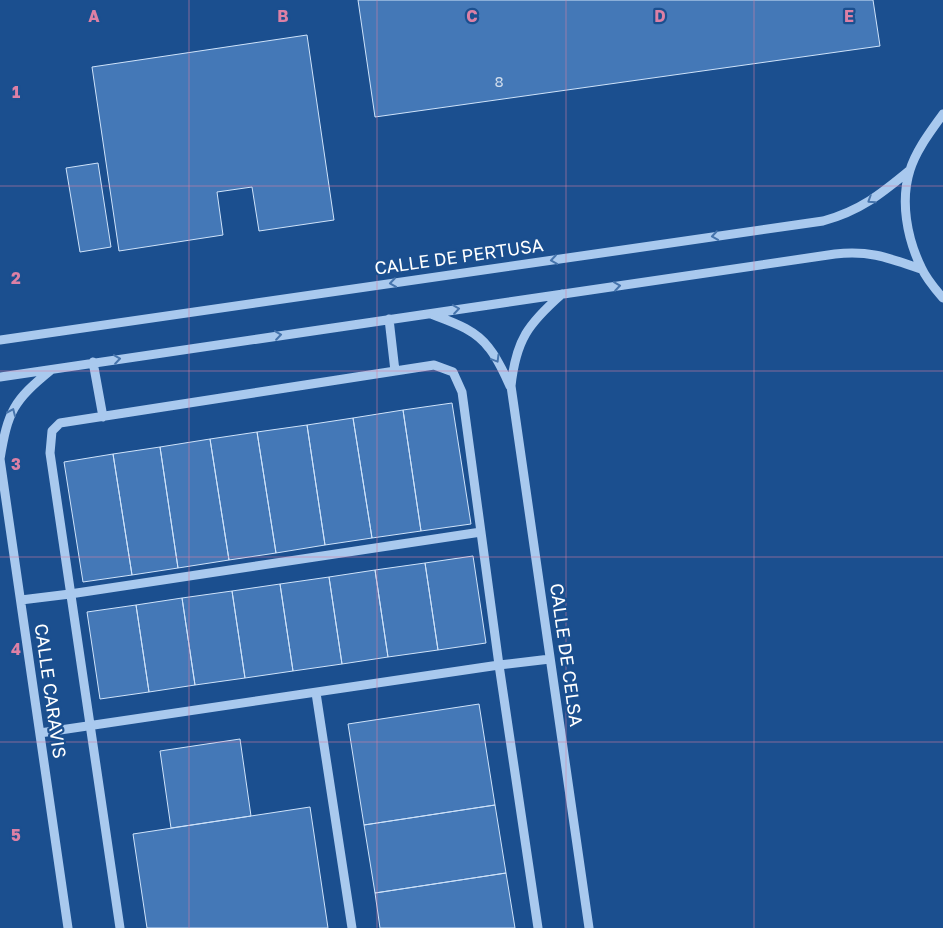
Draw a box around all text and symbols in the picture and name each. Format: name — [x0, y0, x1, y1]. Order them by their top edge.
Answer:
text: A — [88, 6, 100, 26]
text: B — [277, 6, 289, 26]
text: C — [466, 6, 478, 26]
text: D — [654, 6, 666, 26]
text: E — [844, 6, 854, 26]
house number: 8 — [494, 72, 504, 90]
text: 1 — [12, 82, 20, 102]
one-way arrow — [868, 194, 877, 203]
one-way arrow — [710, 231, 719, 241]
street label: CALLE DE PERTUSA — [373, 233, 545, 279]
one-way arrow — [549, 254, 558, 264]
text: 2 — [11, 268, 21, 288]
one-way arrow — [389, 277, 397, 288]
one-way arrow — [613, 281, 621, 292]
one-way arrow — [453, 304, 461, 315]
one-way arrow — [274, 330, 282, 341]
one-way arrow — [113, 354, 122, 364]
one-way arrow — [489, 354, 499, 363]
one-way arrow — [6, 408, 16, 417]
text: 3 — [11, 454, 21, 474]
street label: CALLE DE CELSA — [546, 582, 588, 728]
street label: CALLE CARAVIS — [31, 622, 71, 760]
text: 4 — [11, 639, 21, 659]
text: 5 — [11, 825, 21, 845]

